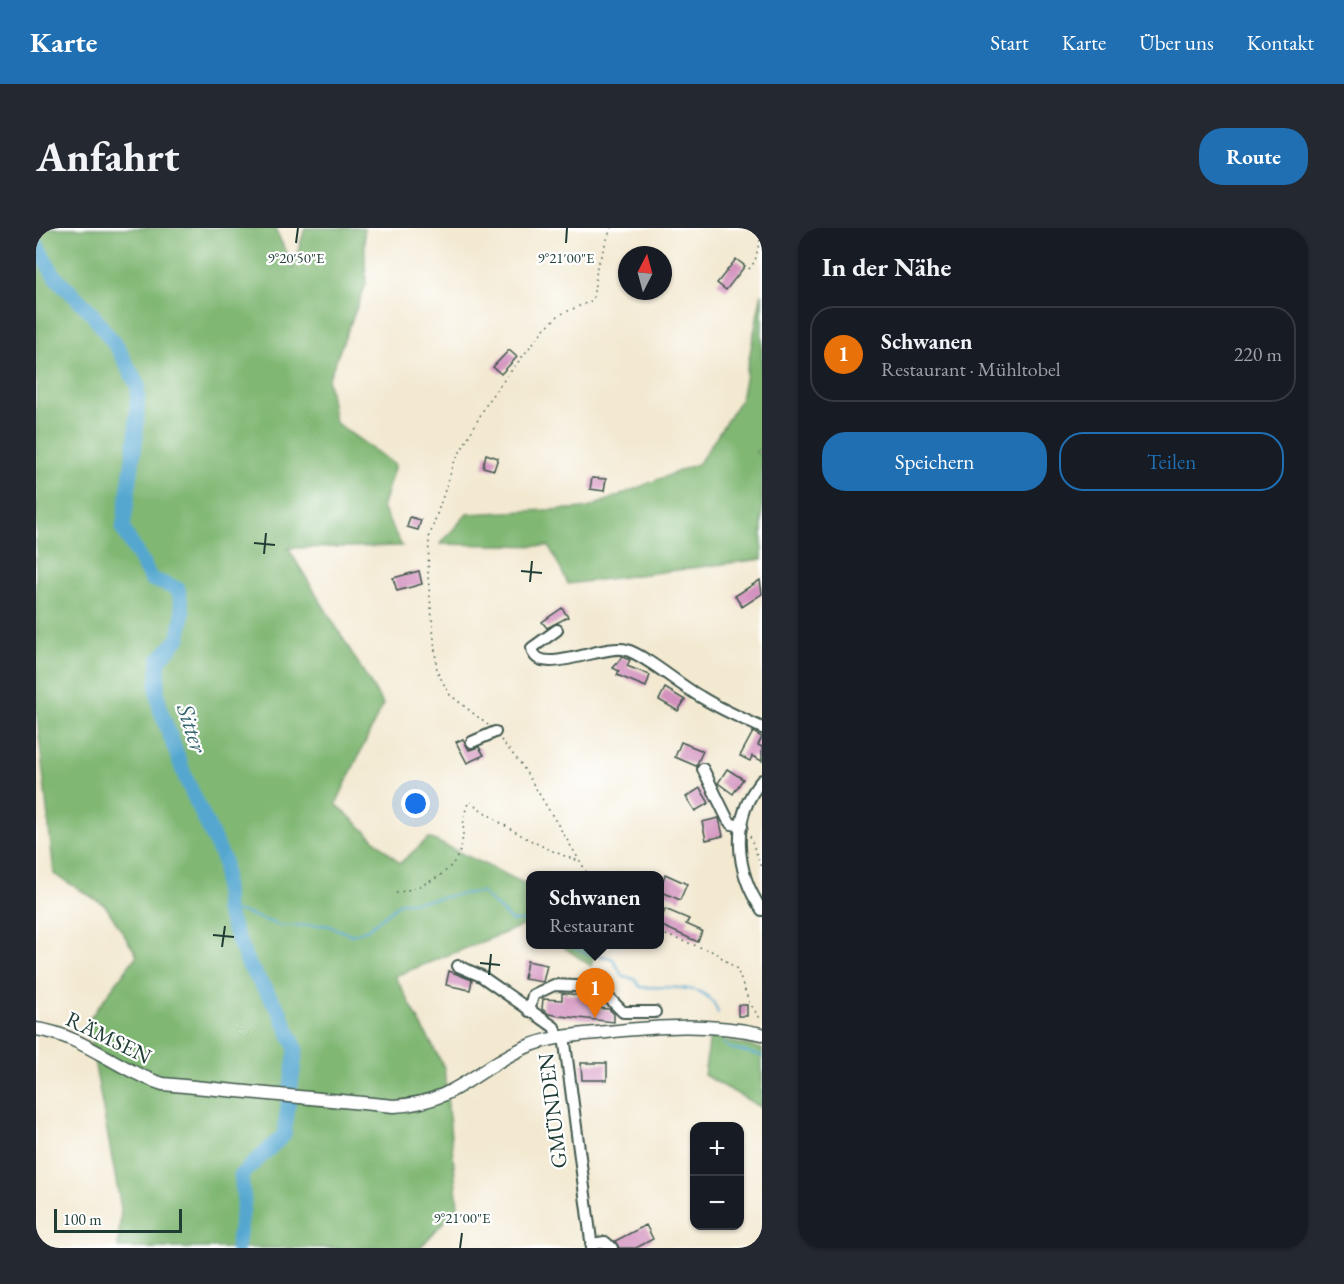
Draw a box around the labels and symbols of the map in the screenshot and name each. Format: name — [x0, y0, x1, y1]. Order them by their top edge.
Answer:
north arrow — [618, 246, 672, 300]
text: 9°20'50"E — [268, 248, 325, 267]
text: 9°21'00"E — [538, 248, 595, 267]
water label: Sitter — [170, 699, 215, 758]
your location — [401, 789, 430, 818]
pin: 1 — [576, 968, 614, 1018]
street label: RÄMSEN — [61, 1004, 157, 1071]
street label: GMÜNDEN — [531, 1051, 574, 1170]
scale bar — [54, 1206, 182, 1234]
text: 9°21'00"E — [434, 1208, 491, 1227]

